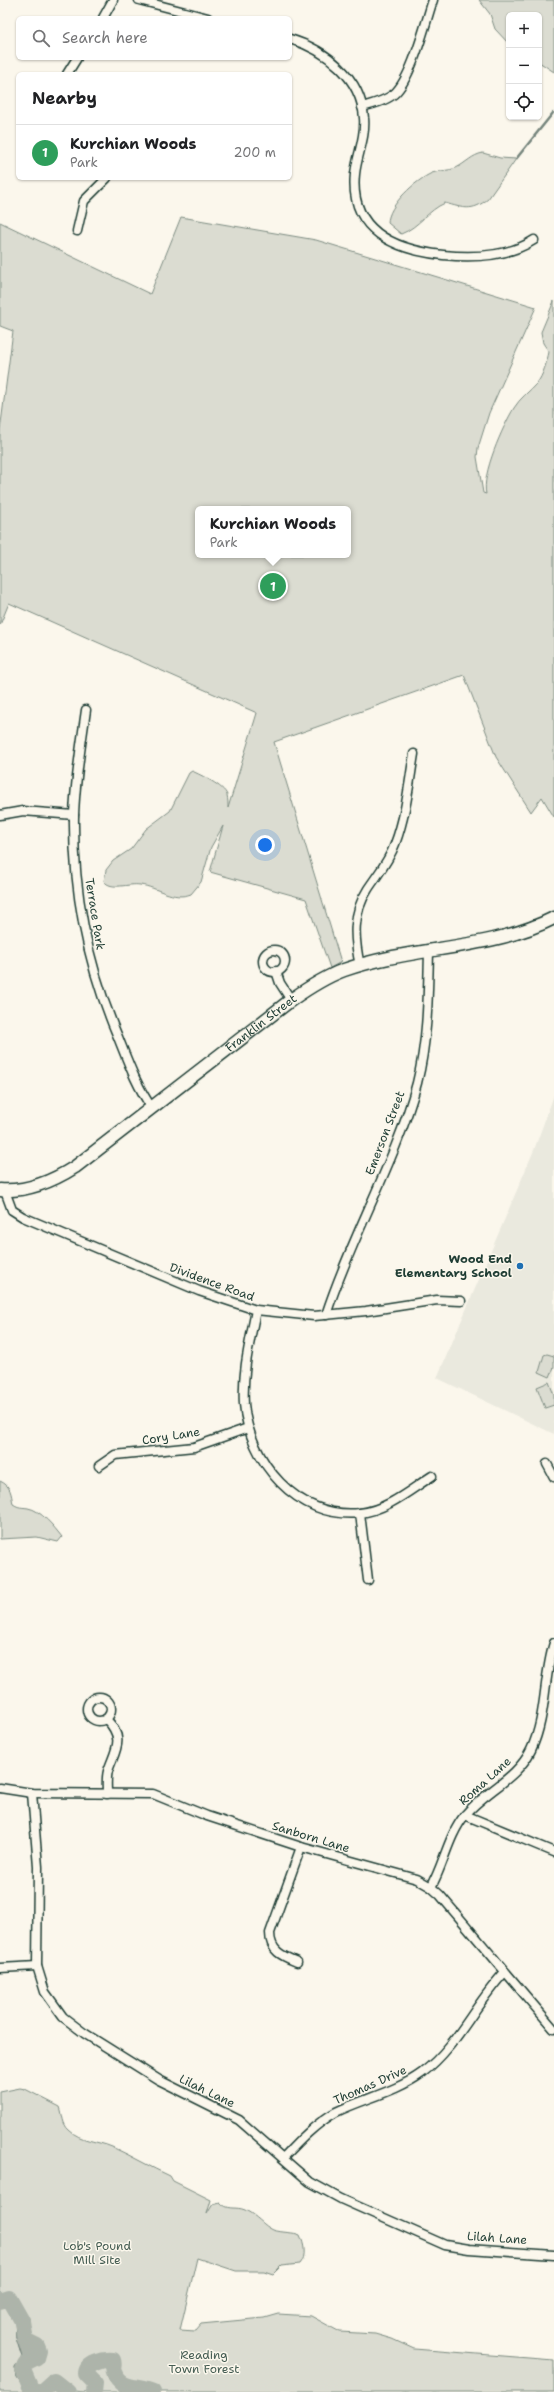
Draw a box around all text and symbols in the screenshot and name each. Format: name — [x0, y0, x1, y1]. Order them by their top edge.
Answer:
map controls — [506, 12, 542, 120]
button: + — [506, 12, 542, 48]
search box — [16, 16, 292, 60]
icon: search — [30, 27, 52, 49]
text: Search here — [62, 28, 148, 48]
button: − — [506, 48, 542, 84]
button: locate — [506, 84, 542, 120]
text: Nearby — [32, 87, 97, 109]
text: Kurchian Woods — [70, 134, 197, 154]
text: 1 — [42, 144, 48, 161]
text: 200 m — [234, 144, 276, 161]
text: Park — [70, 154, 98, 171]
popup — [195, 506, 351, 558]
text: Kurchian Woods — [210, 514, 336, 534]
text: Park — [210, 534, 238, 551]
pin: 1 — [260, 571, 286, 601]
your location — [255, 835, 275, 855]
street label: Terrace Park — [81, 877, 109, 951]
street label: Franklin Street — [222, 990, 300, 1056]
street label: Emerson Street — [362, 1089, 408, 1177]
place label: Wood End Elementary School — [395, 1251, 512, 1281]
street label: Dividence Road — [167, 1259, 257, 1305]
marker: Wood End Elementary School — [515, 1261, 525, 1271]
street label: Cory Lane — [141, 1423, 201, 1448]
street label: Roma Lane — [455, 1753, 515, 1809]
street label: Sanborn Lane — [270, 1818, 352, 1856]
street label: Thomas Drive — [331, 2062, 409, 2108]
street label: Lilah Lane — [176, 2071, 238, 2111]
street label: Lilah Lane — [466, 2228, 528, 2248]
park label: Lob's Pound Mill Site — [63, 2238, 131, 2268]
park label: Reading Town Forest — [169, 2347, 239, 2377]

